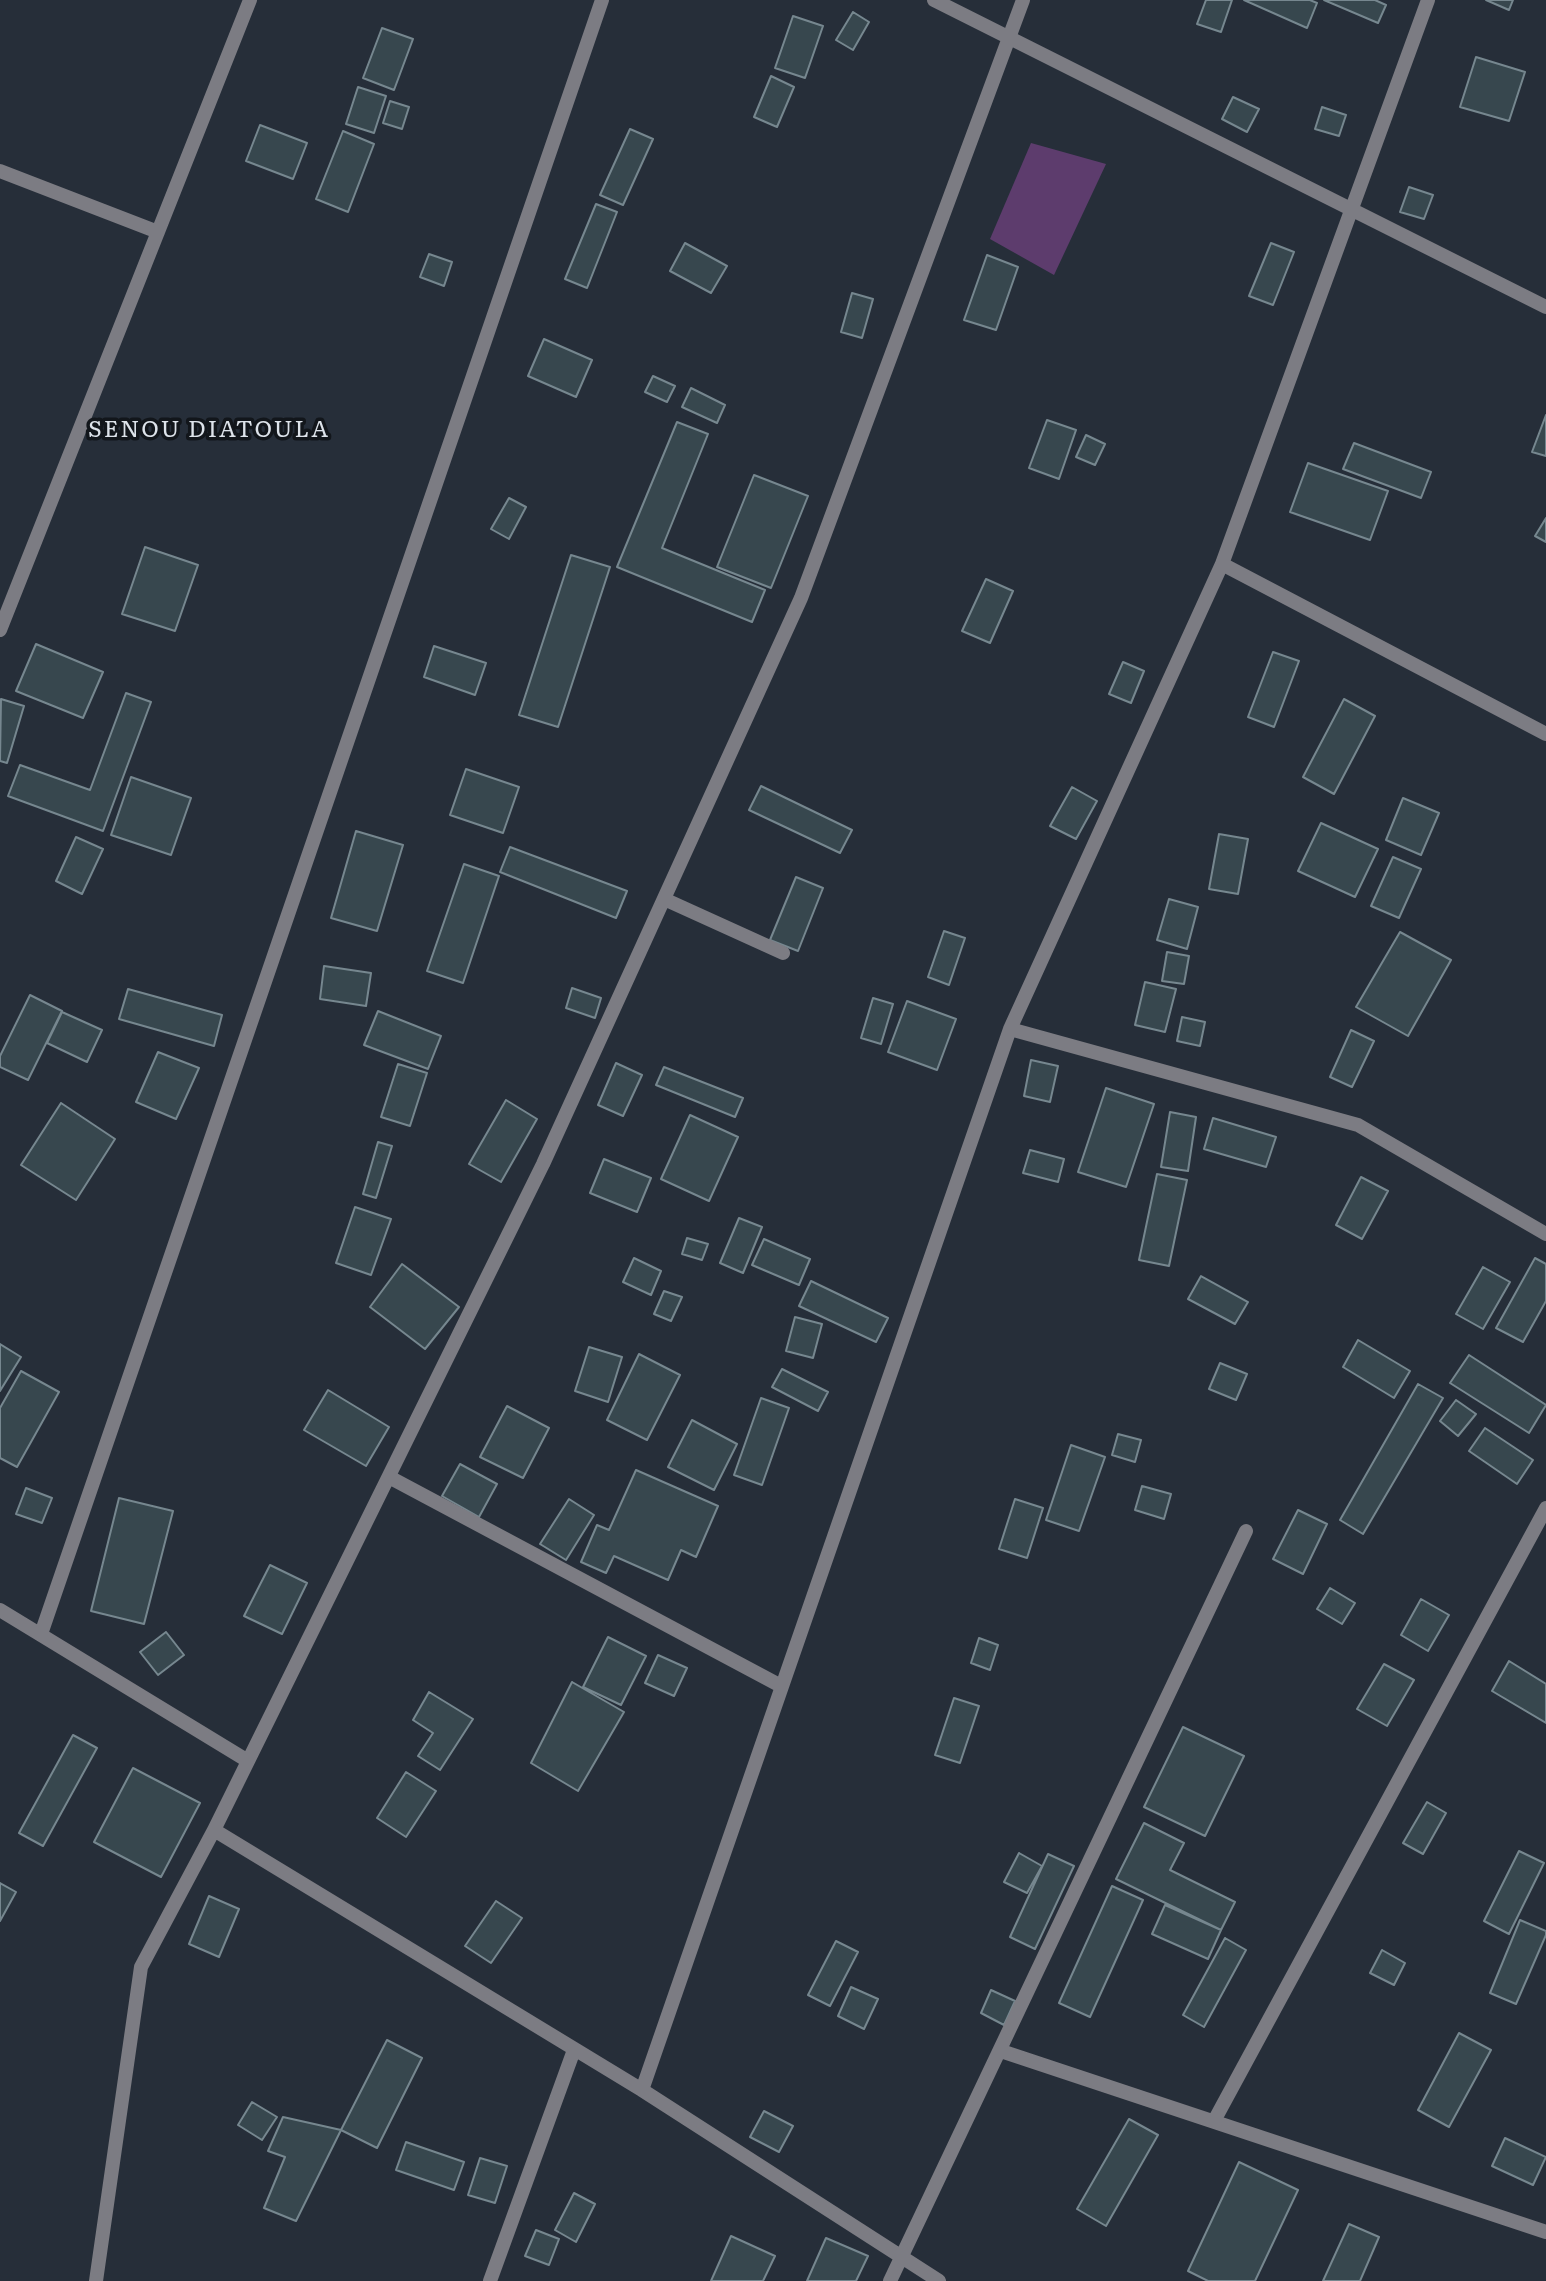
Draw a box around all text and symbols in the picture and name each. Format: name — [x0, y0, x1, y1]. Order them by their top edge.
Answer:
district label: SENOU DIATOULA — [90, 416, 328, 444]

